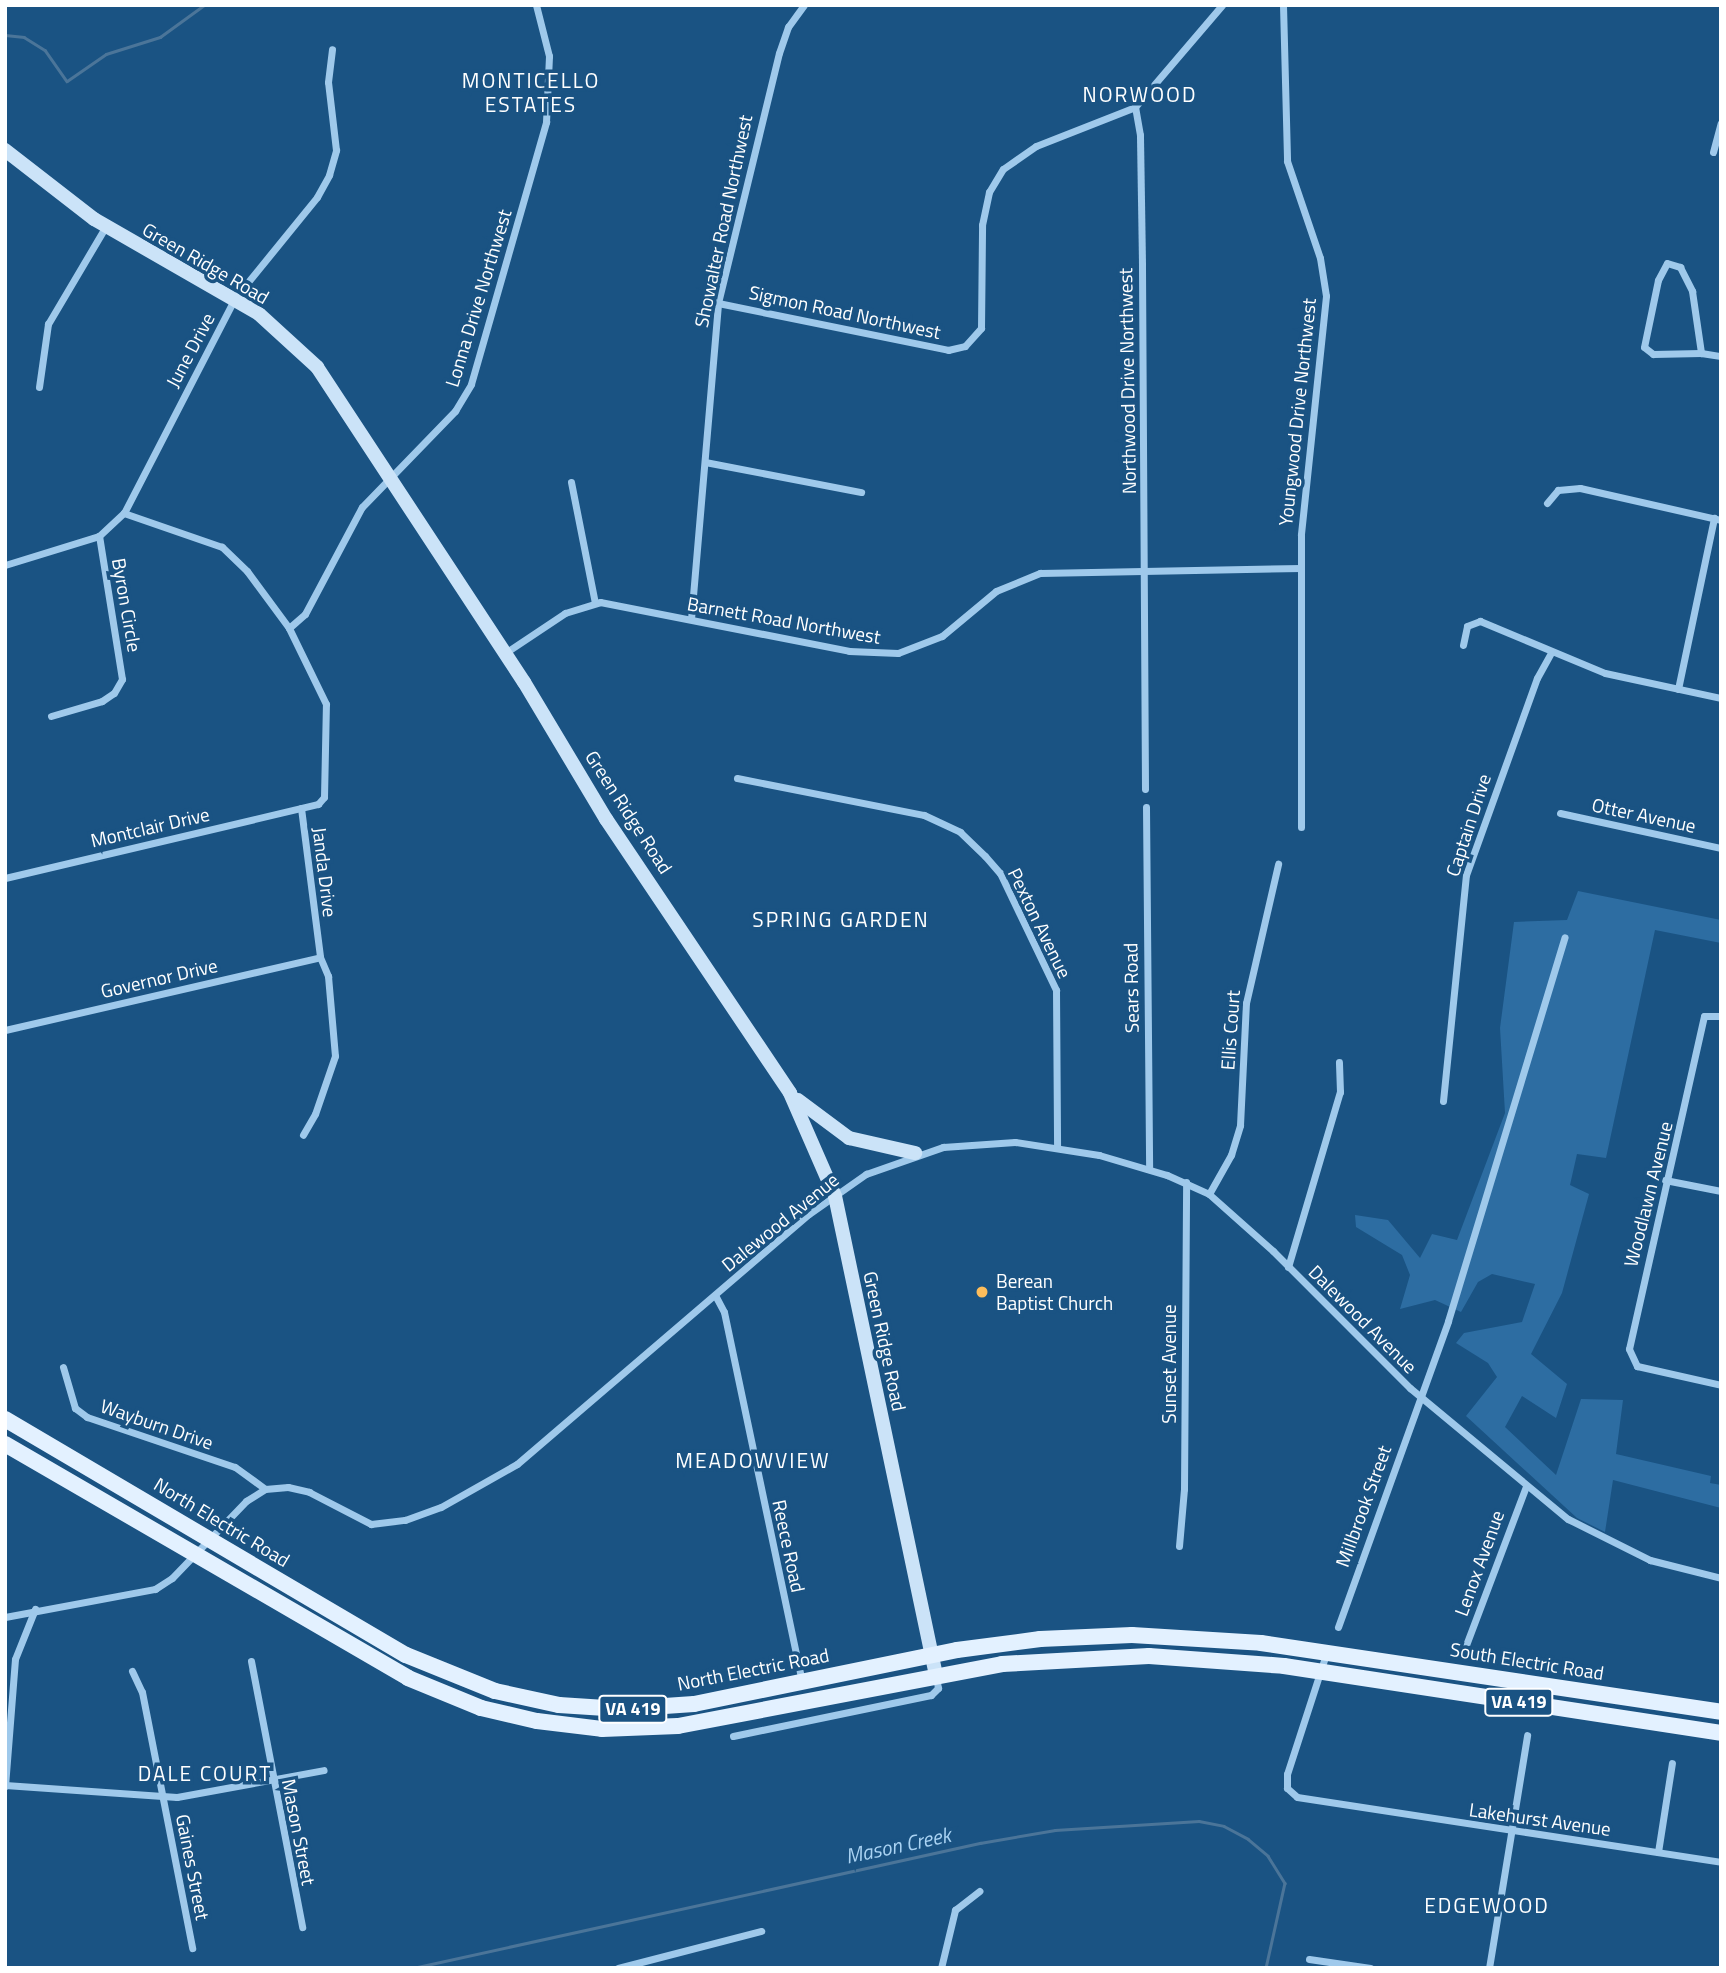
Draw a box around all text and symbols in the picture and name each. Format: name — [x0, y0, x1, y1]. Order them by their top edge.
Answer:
district label: MONTICELLO ESTATES — [463, 67, 599, 117]
district label: NORWOOD — [1083, 81, 1197, 107]
street label: Showalter Road Northwest — [689, 113, 757, 329]
street label: Lonna Drive Northwest — [440, 206, 516, 390]
street label: Green Ridge Road — [139, 218, 273, 308]
street label: Northwood Drive Northwest — [1114, 268, 1140, 494]
street label: Sigmon Road Northwest — [747, 281, 943, 343]
street label: Youngwood Drive Northwest — [1274, 297, 1320, 527]
street label: June Drive — [161, 309, 219, 391]
street label: Byron Circle — [108, 556, 146, 654]
street label: Barnett Road Northwest — [686, 592, 882, 648]
street label: Green Ridge Road — [581, 746, 677, 878]
street label: Captain Drive — [1441, 771, 1495, 879]
street label: Otter Avenue — [1590, 793, 1698, 837]
street label: Montclair Drive — [88, 802, 212, 852]
street label: Janda Drive — [308, 826, 342, 918]
street label: Pexton Avenue — [1003, 864, 1077, 982]
district label: SPRING GARDEN — [754, 906, 928, 932]
street label: Sears Road — [1119, 943, 1143, 1033]
street label: Governor Drive — [98, 953, 220, 1003]
street label: Ellis Court — [1216, 989, 1244, 1071]
street label: Woodlawn Avenue — [1619, 1119, 1677, 1269]
street label: Dalewood Avenue — [717, 1168, 843, 1276]
street label: Dalewood Avenue — [1304, 1260, 1422, 1378]
street label: Green Ridge Road — [859, 1269, 911, 1413]
place label: Berean Baptist Church — [996, 1270, 1113, 1314]
marker: Berean Baptist Church — [974, 1284, 990, 1300]
street label: Sunset Avenue — [1158, 1304, 1180, 1424]
street label: Wayburn Drive — [98, 1394, 216, 1454]
street label: Millbrook Street — [1330, 1442, 1396, 1570]
district label: MEADOWVIEW — [677, 1447, 829, 1473]
street label: North Electric Road — [150, 1473, 294, 1571]
street label: Reece Road — [768, 1498, 810, 1594]
street label: Lenox Avenue — [1449, 1507, 1509, 1619]
street label: South Electric Road — [1449, 1638, 1605, 1684]
street label: North Electric Road — [675, 1643, 831, 1695]
road number: VA 419 — [1484, 1688, 1554, 1716]
road number: VA 419 — [598, 1694, 668, 1724]
district label: DALE COURT — [139, 1760, 271, 1786]
street label: Mason Street — [278, 1777, 320, 1887]
street label: Lakehurst Avenue — [1468, 1798, 1612, 1840]
street label: Gaines Street — [172, 1812, 214, 1922]
water label: Mason Creek — [843, 1822, 953, 1868]
district label: EDGEWOOD — [1425, 1892, 1549, 1918]

